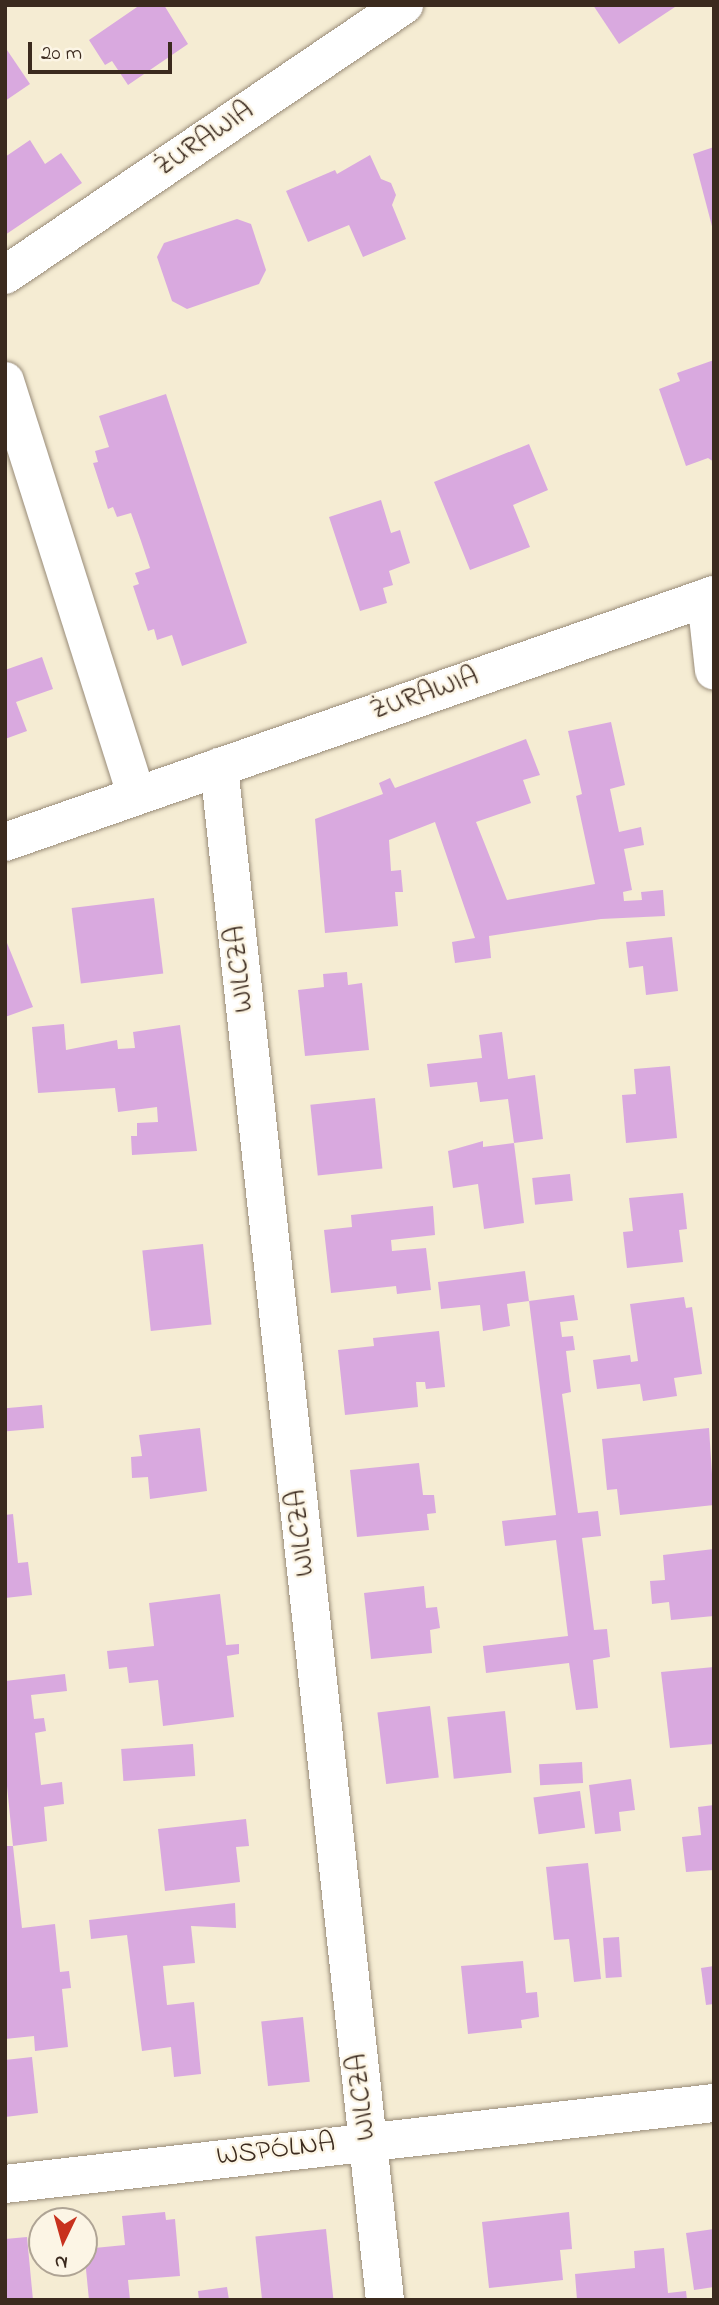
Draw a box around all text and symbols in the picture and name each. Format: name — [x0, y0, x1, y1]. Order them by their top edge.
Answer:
scale bar — [32, 28, 175, 72]
text: 20 m — [41, 39, 82, 69]
street label: ŻURAWIA — [149, 95, 261, 185]
street label: ŻURAWIA — [367, 661, 483, 729]
street label: WILCZA — [220, 924, 262, 1014]
street label: WILCZA — [281, 1488, 323, 1578]
street label: WILCZA — [342, 2052, 384, 2142]
street label: WSPÓLNA — [215, 2127, 337, 2175]
north arrow — [28, 2207, 98, 2277]
text: N — [54, 2247, 69, 2275]

